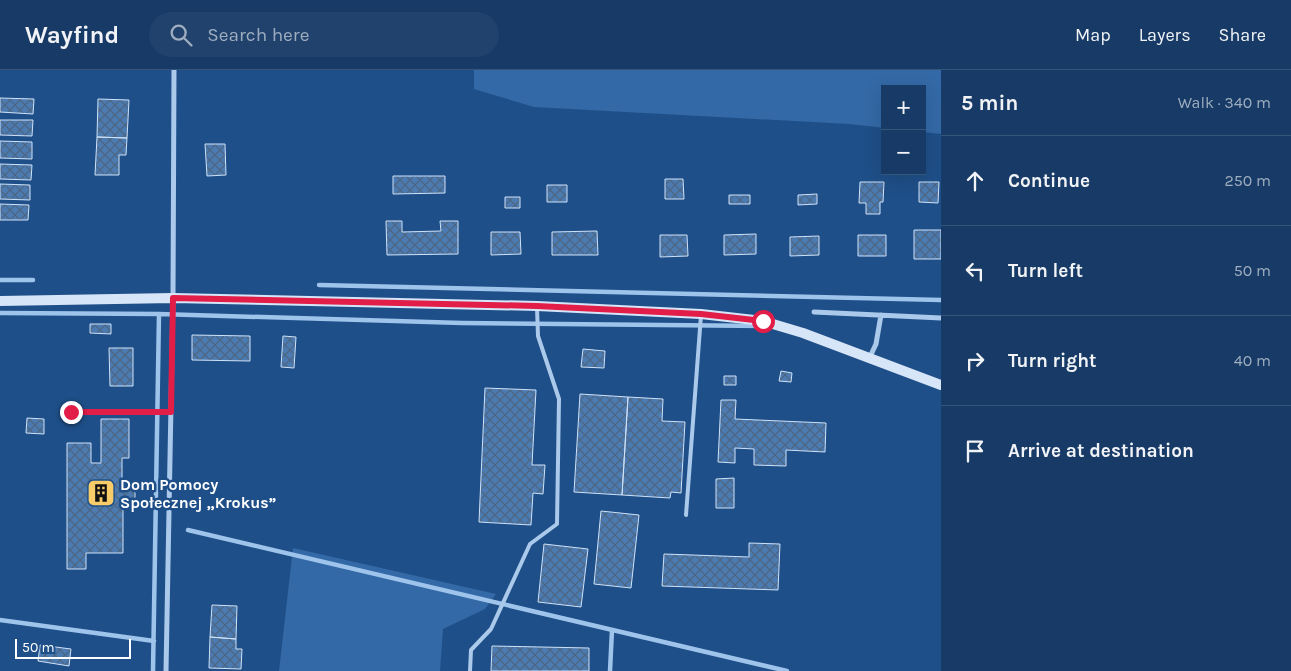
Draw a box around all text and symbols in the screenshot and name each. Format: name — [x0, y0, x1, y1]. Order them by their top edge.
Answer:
search box — [149, 12, 499, 57]
text: Wayfind — [25, 21, 119, 49]
icon: search — [167, 21, 195, 49]
text: Search here — [207, 24, 309, 46]
text: Map — [1075, 24, 1111, 46]
text: Layers — [1139, 24, 1191, 46]
text: Share — [1219, 24, 1266, 46]
map controls — [881, 85, 926, 175]
button: + — [881, 85, 926, 130]
text: 5 min — [961, 91, 1018, 115]
text: Walk · 340 m — [1178, 93, 1271, 112]
button: − — [881, 130, 926, 175]
icon: ahead — [961, 167, 989, 195]
text: Continue — [1008, 170, 1090, 192]
text: 250 m — [1224, 171, 1271, 190]
icon: left — [961, 257, 989, 285]
text: Turn left — [1008, 260, 1083, 282]
text: 50 m — [1234, 261, 1271, 280]
route start — [752, 310, 775, 333]
icon: right — [961, 347, 989, 375]
text: Turn right — [1008, 350, 1097, 372]
text: 40 m — [1234, 351, 1271, 370]
route end — [60, 401, 83, 424]
icon: arrive — [961, 437, 989, 465]
text: Arrive at destination — [1008, 440, 1194, 462]
place label: Dom Pomocy Społecznej „Krokus” — [120, 475, 277, 512]
building icon: Dom Pomocy Społecznej „Krokus” — [86, 478, 116, 508]
scale bar — [15, 636, 131, 659]
text: 50 m — [22, 639, 55, 656]

